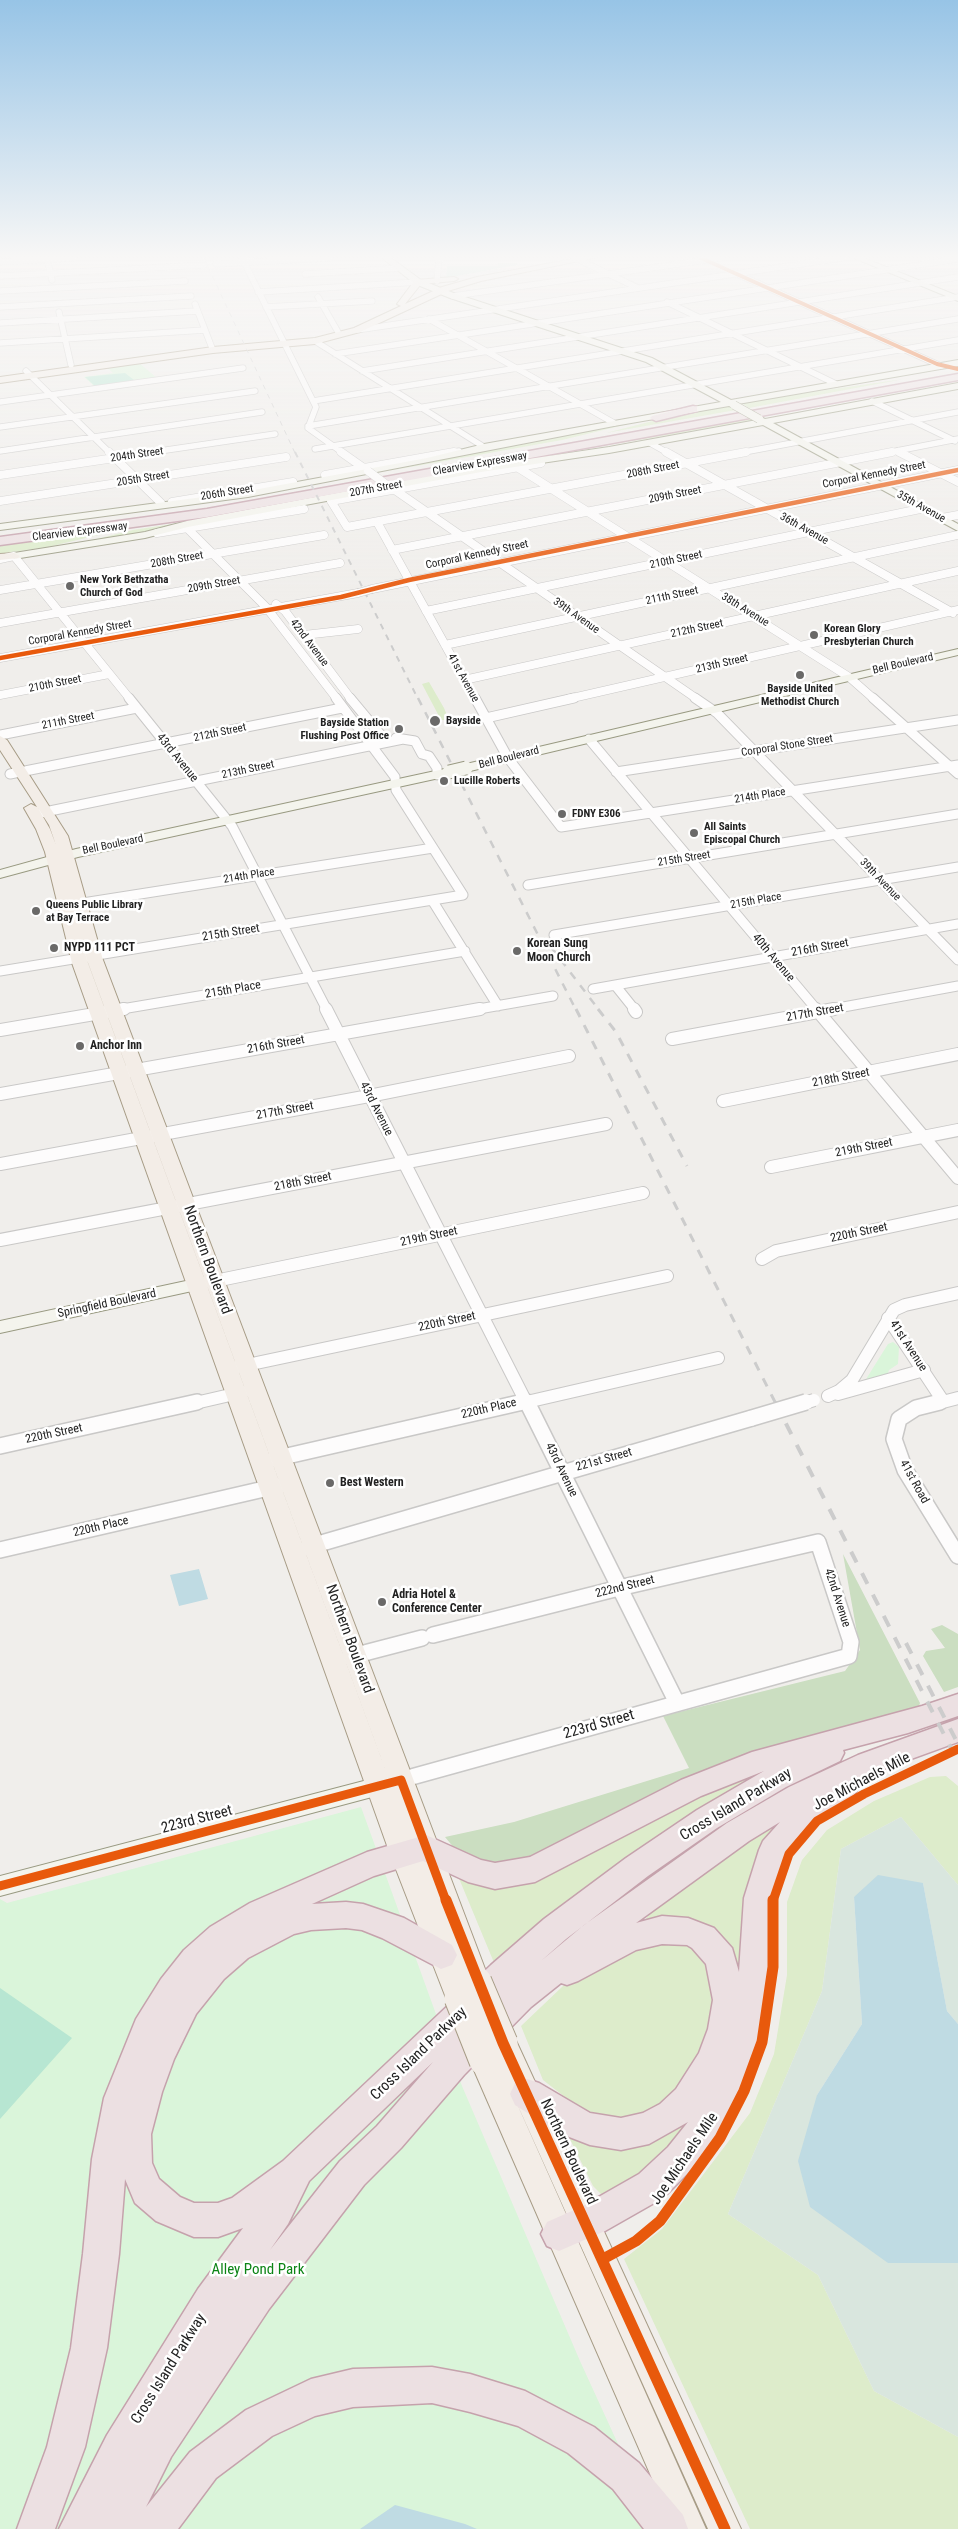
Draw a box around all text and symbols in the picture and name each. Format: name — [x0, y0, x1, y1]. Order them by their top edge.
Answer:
street label: 204th Street — [110, 445, 164, 465]
street label: Clearview Expressway — [432, 449, 528, 479]
street label: 208th Street — [626, 458, 680, 482]
street label: Corporal Kennedy Street — [821, 459, 927, 491]
street label: 205th Street — [116, 468, 170, 490]
street label: 207th Street — [349, 478, 403, 500]
street label: 206th Street — [200, 482, 254, 504]
street label: 209th Street — [648, 483, 702, 507]
street label: 35th Avenue — [894, 488, 948, 526]
street label: 36th Avenue — [777, 510, 831, 548]
street label: Clearview Expressway — [32, 520, 128, 544]
street label: Corporal Kennedy Street — [424, 538, 530, 572]
street label: 210th Street — [649, 548, 703, 572]
street label: 208th Street — [150, 549, 204, 571]
place label: New York Bethzatha Church of God — [80, 573, 168, 599]
street label: 209th Street — [187, 574, 241, 596]
marker: New York Bethzatha Church of God — [64, 580, 76, 592]
street label: 211th Street — [645, 584, 699, 608]
street label: 38th Avenue — [719, 590, 771, 630]
street label: 39th Avenue — [550, 595, 602, 637]
street label: Corporal Kennedy Street — [27, 617, 133, 649]
street label: 42nd Avenue — [287, 617, 331, 669]
street label: 212th Street — [670, 617, 724, 641]
place label: Korean Glory Presbyterian Church — [824, 622, 914, 648]
marker: Korean Glory Presbyterian Church — [808, 629, 820, 641]
street label: 41st Avenue — [444, 651, 482, 705]
street label: Bell Boulevard — [871, 651, 935, 677]
street label: 213th Street — [695, 652, 749, 676]
marker: Bayside United Methodist Church — [794, 669, 806, 681]
street label: 210th Street — [28, 672, 82, 696]
place label: Bayside United Methodist Church — [761, 682, 839, 708]
street label: 211th Street — [41, 709, 95, 733]
marker: Bayside — [428, 714, 442, 728]
place label: Bayside — [446, 714, 481, 728]
place label: Bayside Station Flushing Post Office — [300, 716, 389, 742]
street label: 212th Street — [193, 721, 247, 745]
marker: Bayside Station Flushing Post Office — [393, 723, 405, 735]
street label: 43rd Avenue — [153, 731, 201, 785]
street label: Corporal Stone Street — [740, 732, 834, 760]
street label: Bell Boulevard — [477, 744, 541, 772]
street label: 213th Street — [221, 758, 275, 782]
place label: Lucille Roberts — [454, 774, 520, 788]
marker: Lucille Roberts — [438, 775, 450, 787]
street label: 214th Place — [734, 785, 786, 807]
place label: FDNY E306 — [572, 807, 621, 821]
marker: FDNY E306 — [556, 808, 568, 820]
place label: All Saints Episcopal Church — [704, 820, 780, 846]
marker: All Saints Episcopal Church — [688, 827, 700, 839]
street label: Bell Boulevard — [81, 832, 145, 858]
street label: 215th Street — [657, 848, 711, 870]
street label: 39th Avenue — [857, 856, 903, 904]
street label: 214th Place — [223, 865, 275, 887]
street label: 215th Place — [729, 890, 783, 912]
place label: Queens Public Library at Bay Terrace — [46, 898, 143, 924]
marker: Queens Public Library at Bay Terrace — [30, 905, 42, 917]
street label: 215th Street — [201, 921, 261, 945]
street label: 40th Avenue — [749, 931, 797, 985]
street label: 216th Street — [790, 936, 850, 960]
place label: Korean Sung Moon Church — [527, 937, 591, 965]
place label: NYPD 111 PCT — [64, 941, 135, 955]
marker: NYPD 111 PCT — [48, 942, 60, 954]
marker: Korean Sung Moon Church — [511, 945, 523, 957]
street label: 215th Place — [204, 978, 262, 1002]
street label: 217th Street — [785, 1001, 845, 1025]
street label: 216th Street — [246, 1033, 306, 1057]
place label: Anchor Inn — [90, 1039, 142, 1053]
marker: Anchor Inn — [74, 1040, 86, 1052]
street label: 218th Street — [811, 1065, 871, 1091]
street label: 43rd Avenue — [356, 1080, 396, 1138]
street label: 217th Street — [255, 1099, 315, 1123]
street label: 219th Street — [834, 1135, 894, 1161]
street label: 218th Street — [273, 1169, 333, 1195]
street label: Northern Boulevard — [179, 1203, 235, 1317]
street label: 220th Street — [829, 1220, 889, 1246]
street label: 219th Street — [399, 1224, 459, 1250]
street label: Springfield Boulevard — [56, 1287, 158, 1321]
street label: 220th Street — [417, 1309, 477, 1335]
street label: 41st Avenue — [886, 1318, 930, 1374]
street label: 220th Place — [460, 1396, 518, 1422]
street label: 220th Street — [24, 1421, 84, 1447]
street label: 43rd Avenue — [542, 1440, 580, 1500]
street label: 221st Street — [574, 1445, 634, 1475]
street label: 41st Road — [896, 1458, 932, 1506]
place label: Best Western — [340, 1476, 404, 1490]
marker: Best Western — [324, 1477, 336, 1489]
street label: 220th Place — [72, 1514, 130, 1540]
street label: 42nd Avenue — [821, 1567, 853, 1629]
street label: 222nd Street — [594, 1573, 656, 1601]
street label: Northern Boulevard — [321, 1582, 377, 1696]
place label: Adria Hotel & Conference Center — [392, 1588, 482, 1616]
marker: Adria Hotel & Conference Center — [376, 1596, 388, 1608]
street label: 223rd Street — [562, 1706, 636, 1744]
street label: Joe Michaels Mile — [810, 1749, 914, 1815]
street label: Cross Island Parkway — [677, 1765, 795, 1845]
street label: 223rd Street — [160, 1802, 234, 1838]
street label: Cross Island Parkway — [367, 2003, 471, 2105]
street label: Northern Boulevard — [536, 2096, 600, 2208]
street label: Joe Michaels Mile — [648, 2109, 722, 2209]
park label: Alley Pond Park — [212, 2261, 304, 2279]
street label: Cross Island Parkway — [128, 2310, 210, 2428]

